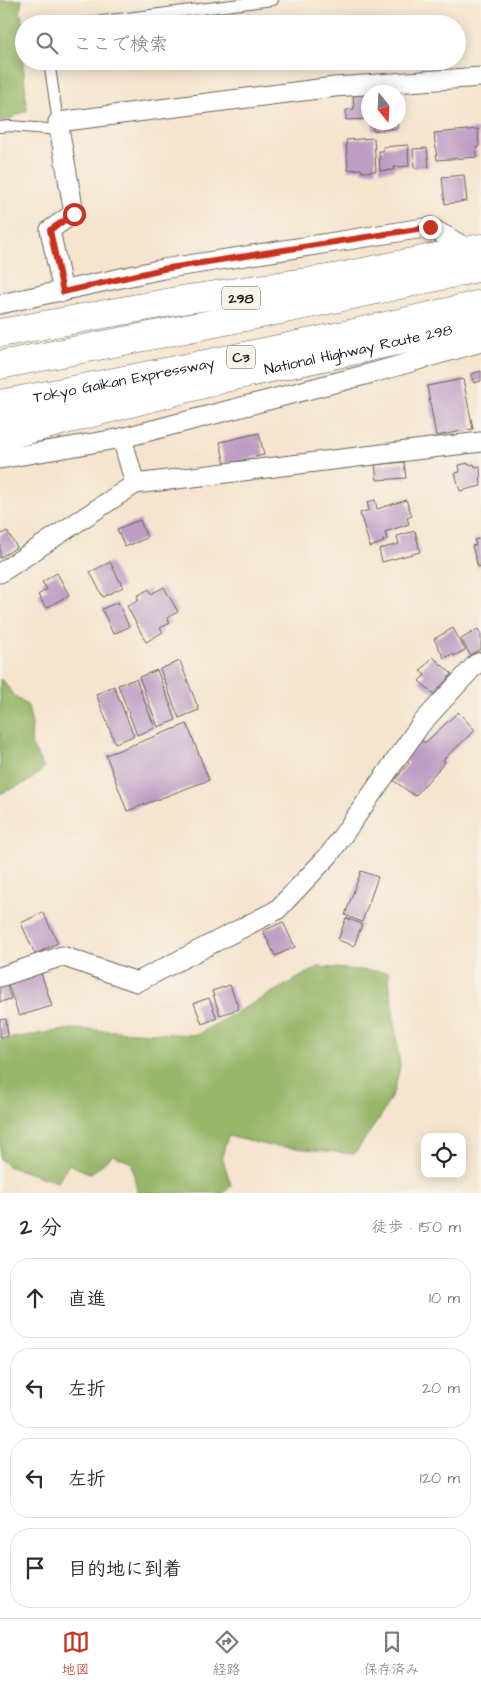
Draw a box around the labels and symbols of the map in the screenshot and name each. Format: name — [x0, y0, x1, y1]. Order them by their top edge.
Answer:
north arrow — [361, 85, 406, 130]
route start — [63, 203, 86, 226]
route end — [419, 216, 442, 239]
road number: 298 — [222, 286, 260, 310]
street label: National Highway Route 298 — [262, 319, 455, 380]
road number: C3 — [227, 346, 255, 368]
street label: Tokyo Gaikan Expressway — [31, 352, 216, 408]

